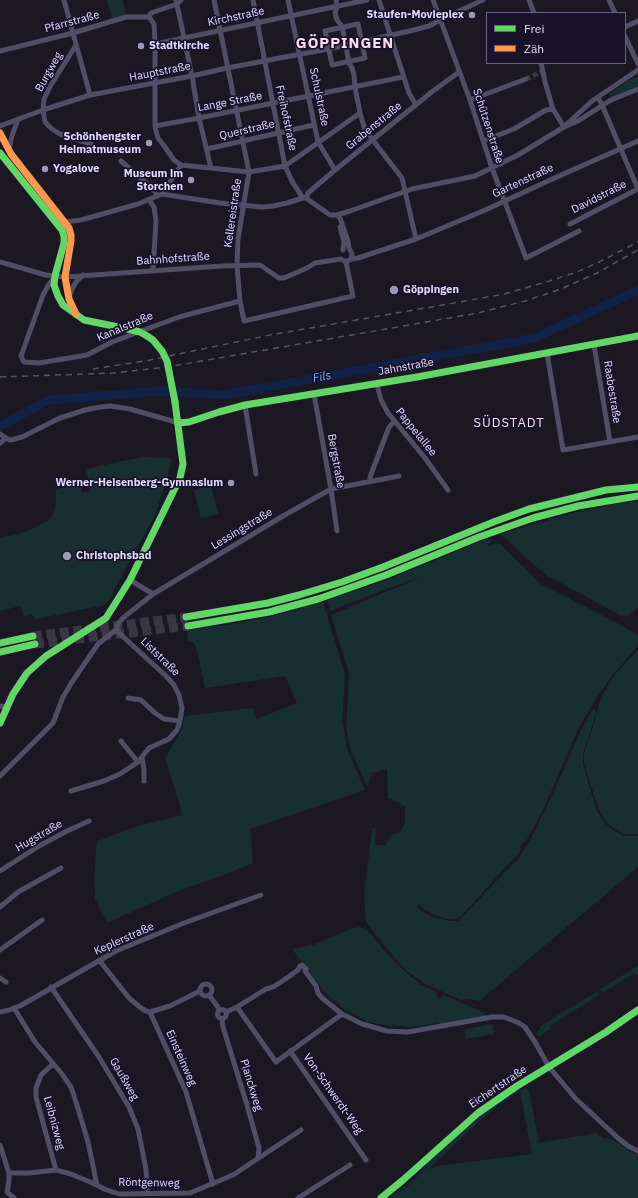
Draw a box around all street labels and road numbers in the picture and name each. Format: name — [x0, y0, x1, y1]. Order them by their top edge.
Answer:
street label: Kirchstraße — [206, 5, 266, 29]
street label: Pfarrstraße — [43, 8, 101, 36]
street label: Burgweg — [33, 50, 65, 94]
street label: Hauptstraße — [128, 60, 192, 84]
street label: Schulstraße — [306, 67, 332, 127]
street label: Freihofstraße — [273, 84, 299, 152]
street label: Schützenstraße — [470, 87, 506, 165]
street label: Lange Straße — [197, 89, 263, 115]
street label: Grabenstraße — [343, 99, 405, 153]
street label: Querstraße — [218, 117, 276, 143]
street label: Gartenstraße — [490, 161, 556, 201]
street label: Kellereistraße — [222, 178, 244, 248]
street label: Davidstraße — [569, 178, 629, 216]
street label: Bahnhofstraße — [136, 250, 210, 268]
street label: Kanalstraße — [95, 309, 155, 345]
street label: Jahnstraße — [377, 356, 435, 378]
street label: Raabestraße — [601, 360, 623, 424]
street label: Pappelallee — [393, 405, 439, 459]
street label: Bergstraße — [325, 433, 347, 489]
street label: Lessingstraße — [209, 506, 275, 552]
street label: Liststraße — [138, 635, 182, 679]
street label: Hugstraße — [13, 817, 65, 855]
street label: Keplerstraße — [92, 920, 156, 958]
street label: Einsteinweg — [163, 1028, 199, 1088]
street label: Von-Schwerdt-Weg — [300, 1051, 366, 1137]
street label: Gaußweg — [107, 1055, 141, 1103]
street label: Planckweg — [237, 1058, 265, 1112]
street label: Eichertstraße — [467, 1063, 529, 1111]
street label: Leibnizweg — [41, 1095, 67, 1151]
street label: Röntgenweg — [118, 1176, 180, 1190]

